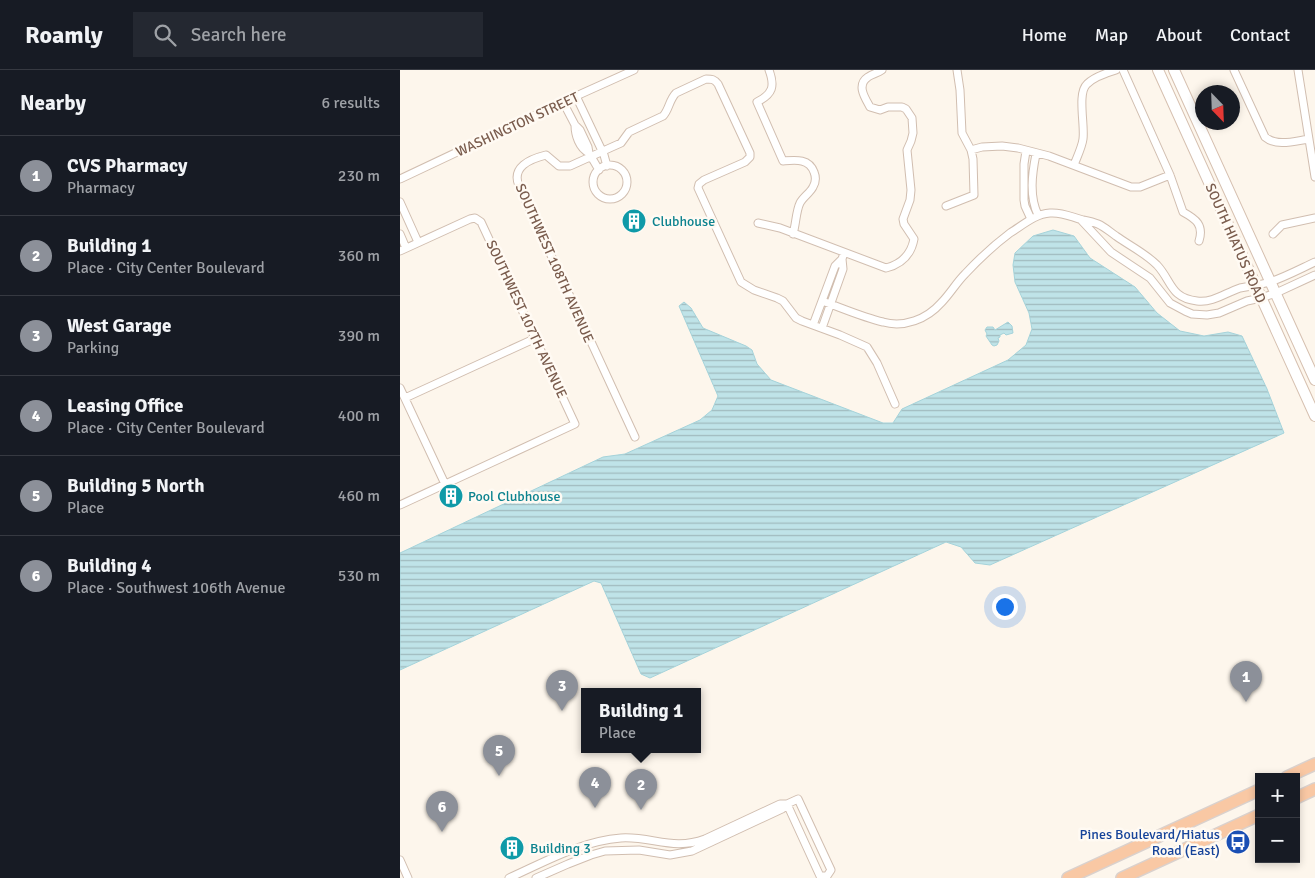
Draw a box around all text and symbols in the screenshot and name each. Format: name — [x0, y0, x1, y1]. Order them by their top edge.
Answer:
search box — [133, 12, 483, 57]
text: Roamly — [25, 20, 103, 50]
icon: search — [151, 21, 179, 49]
text: Search here — [191, 23, 287, 47]
text: Home — [1022, 24, 1067, 46]
text: Map — [1095, 24, 1128, 46]
text: About — [1156, 24, 1202, 46]
text: Contact — [1230, 24, 1290, 46]
north arrow — [1195, 85, 1240, 130]
street label: WASHINGTON STREET — [453, 88, 581, 160]
text: Nearby — [20, 90, 86, 116]
text: 6 results — [321, 93, 380, 113]
text: CVS Pharmacy — [67, 154, 187, 178]
text: 1 — [32, 166, 40, 186]
text: 230 m — [338, 166, 380, 186]
text: Pharmacy — [67, 178, 135, 198]
street label: SOUTHWEST 108TH AVENUE — [512, 181, 597, 346]
street label: SOUTH HIATUS ROAD — [1202, 181, 1270, 306]
building icon: Clubhouse — [621, 208, 647, 234]
place label: Clubhouse — [652, 213, 715, 230]
text: Building 1 — [67, 234, 152, 258]
street label: SOUTHWEST 107TH AVENUE — [482, 237, 571, 401]
text: 2 — [32, 246, 40, 266]
text: 360 m — [338, 246, 380, 266]
text: Place · City Center Boulevard — [67, 258, 265, 278]
text: West Garage — [67, 314, 171, 338]
text: 3 — [32, 326, 40, 346]
text: 390 m — [338, 326, 380, 346]
text: Parking — [67, 338, 119, 358]
text: Leasing Office — [67, 394, 183, 418]
text: 4 — [32, 406, 40, 426]
text: 400 m — [338, 406, 380, 426]
text: Place · City Center Boulevard — [67, 418, 265, 438]
text: Building 5 North — [67, 474, 205, 498]
building icon: Pool Clubhouse — [438, 483, 464, 509]
text: 5 — [32, 486, 40, 506]
text: 460 m — [338, 486, 380, 506]
place label: Pool Clubhouse — [468, 488, 560, 505]
text: Place — [67, 498, 104, 518]
text: Building 4 — [67, 554, 152, 578]
text: 6 — [32, 566, 40, 586]
text: 530 m — [338, 566, 380, 586]
text: Place · Southwest 106th Avenue — [67, 578, 286, 598]
your location — [992, 594, 1018, 620]
pin: 1 — [1230, 661, 1262, 702]
pin: 3 — [546, 670, 578, 711]
popup — [581, 688, 701, 753]
text: Building 1 — [599, 699, 683, 723]
text: Place — [599, 723, 636, 743]
pin: 5 — [483, 735, 515, 776]
pin: 4 — [579, 767, 611, 808]
pin: 2 — [625, 769, 657, 810]
map controls — [1255, 773, 1300, 863]
button: + — [1255, 773, 1300, 818]
pin: 6 — [426, 791, 458, 832]
button: − — [1255, 818, 1300, 863]
place label: Pines Boulevard/Hiatus Road (East) — [1080, 826, 1220, 859]
bus stop icon: Pines Boulevard/Hiatus Road (East) — [1225, 829, 1251, 855]
building icon: Building 3 — [499, 835, 525, 861]
place label: Building 3 — [530, 840, 591, 857]

